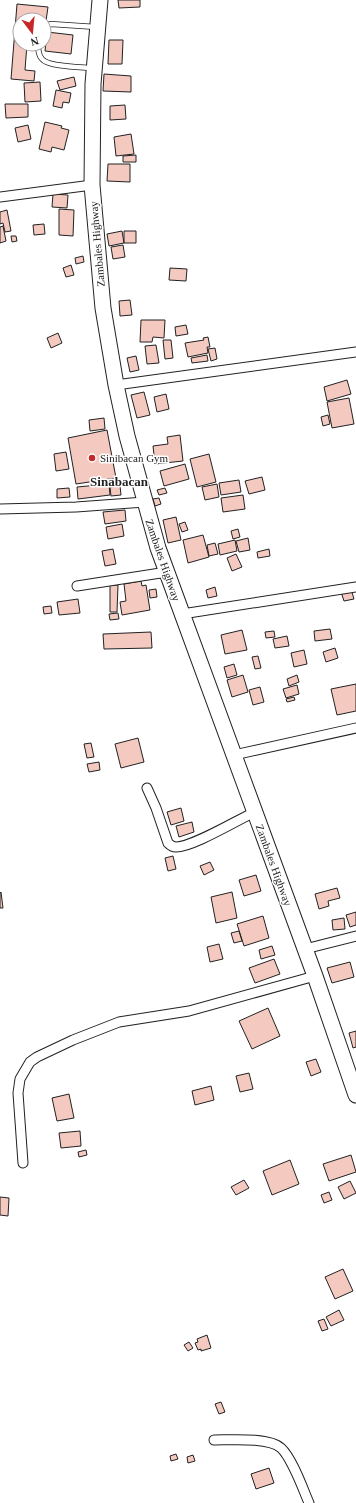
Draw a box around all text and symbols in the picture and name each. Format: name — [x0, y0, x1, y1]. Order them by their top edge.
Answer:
north arrow — [12, 12, 52, 52]
text: N — [29, 35, 40, 48]
street label: Zambales Highway — [87, 200, 107, 287]
place label: Sinibacan Gym — [100, 452, 169, 464]
marker: Sinibacan Gym — [87, 453, 97, 463]
district label: Sinabacan — [90, 474, 149, 489]
street label: Zambales Highway — [143, 517, 183, 603]
street label: Zambales Highway — [254, 823, 294, 908]

